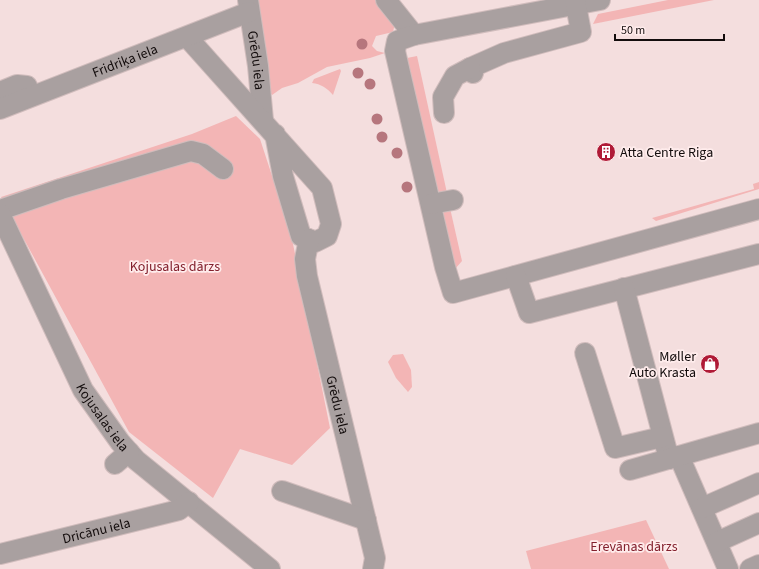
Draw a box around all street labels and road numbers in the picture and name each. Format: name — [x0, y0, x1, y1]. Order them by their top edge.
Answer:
street label: Grēdu iela — [242, 30, 269, 91]
street label: Fridriķa iela — [90, 39, 161, 83]
street label: Grēdu iela — [320, 374, 354, 436]
street label: Kojusalas iela — [70, 380, 133, 456]
street label: Dricānu iela — [60, 513, 132, 549]

